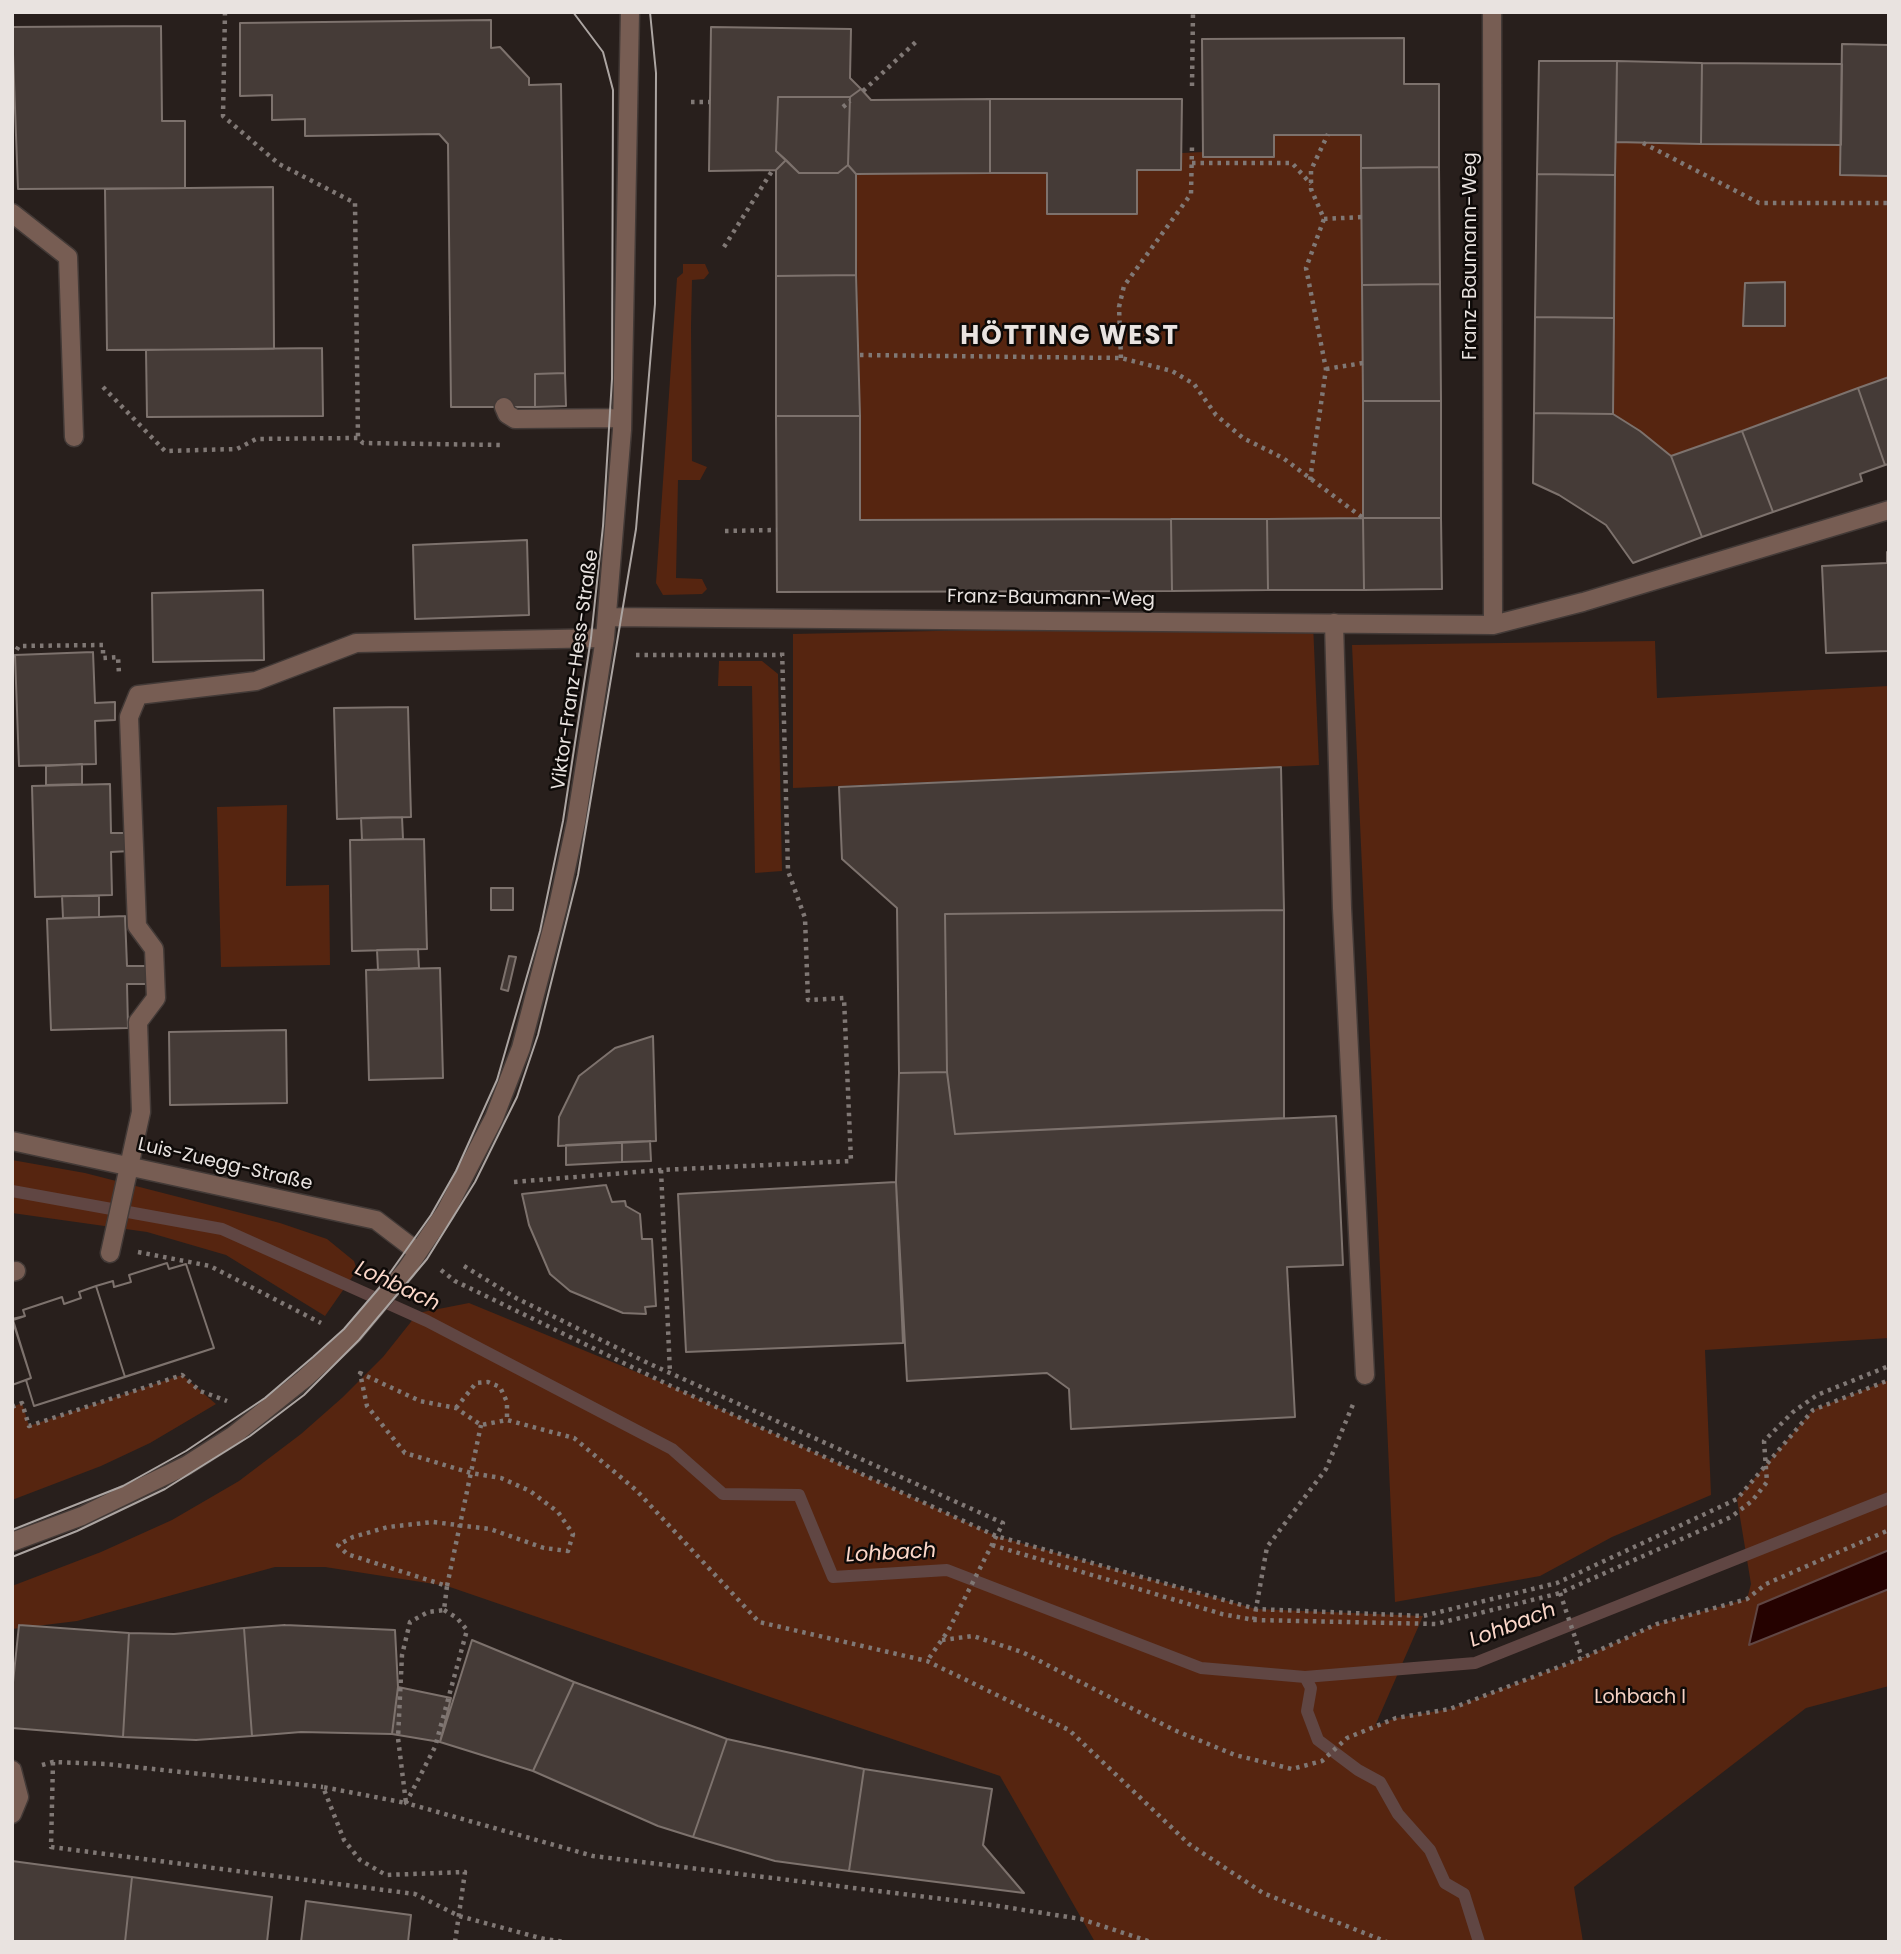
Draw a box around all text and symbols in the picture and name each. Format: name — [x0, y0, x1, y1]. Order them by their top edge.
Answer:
street label: Franz-Baumann-Weg — [1460, 152, 1482, 360]
district label: HÖTTING WEST — [962, 321, 1178, 353]
street label: Viktor-Franz-Hess-Straße — [548, 548, 604, 792]
street label: Franz-Baumann-Weg — [947, 586, 1155, 612]
street label: Luis-Zuegg-Straße — [135, 1134, 315, 1196]
water label: Lohbach — [351, 1256, 443, 1318]
water label: Lohbach — [845, 1539, 937, 1569]
water label: Lohbach — [1466, 1598, 1560, 1654]
park label: Lohbach I — [1594, 1687, 1686, 1709]

